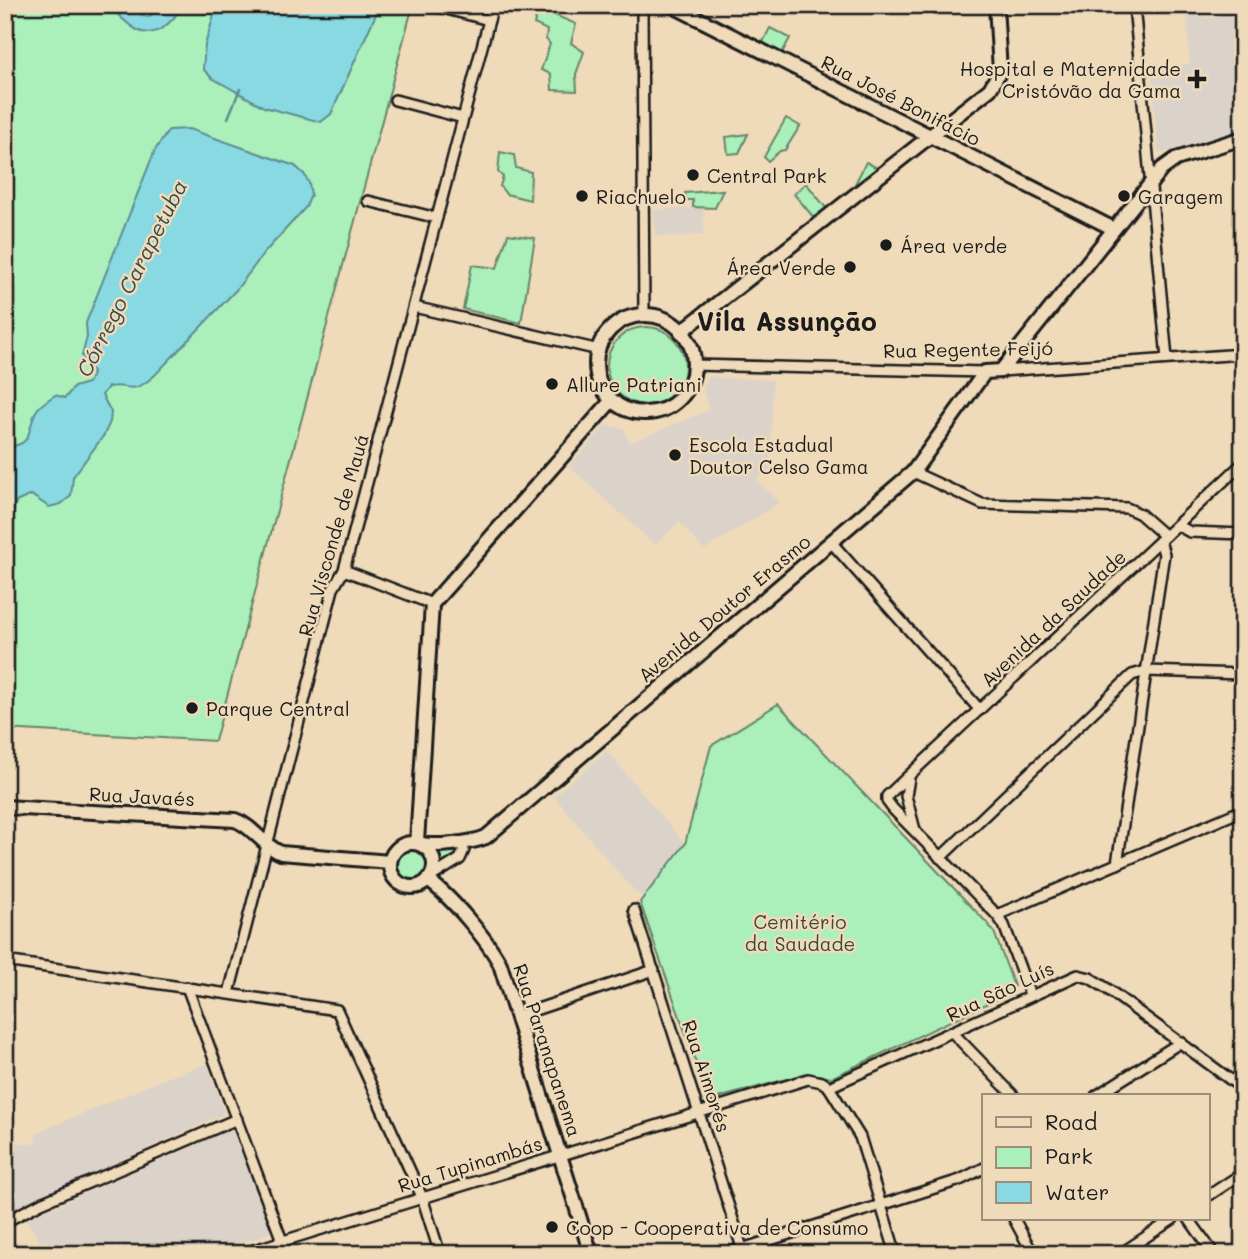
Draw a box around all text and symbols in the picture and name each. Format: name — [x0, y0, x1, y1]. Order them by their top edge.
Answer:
street label: Rua José Bonifácio — [817, 49, 985, 151]
place label: Hospital e Maternidade Cristóvão da Gama — [960, 56, 1181, 103]
marker: Hospital e Maternidade Cristóvão da Gama — [1187, 69, 1207, 89]
place label: Central Park — [707, 163, 827, 188]
marker: Central Park — [685, 167, 701, 183]
water label: Córrego Carapetuba — [70, 175, 192, 381]
place label: Riachuelo — [596, 184, 686, 209]
place label: Garagem — [1138, 184, 1223, 209]
marker: Riachuelo — [574, 188, 590, 204]
marker: Garagem — [1116, 188, 1132, 204]
place label: Área verde — [900, 233, 1008, 258]
marker: Área verde — [878, 237, 894, 253]
place label: Área Verde — [726, 255, 836, 280]
marker: Área Verde — [842, 259, 858, 275]
district label: Vila Assunção — [697, 304, 877, 338]
street label: Rua Regente Feijó — [883, 335, 1053, 363]
place label: Allure Patriani — [566, 372, 702, 397]
marker: Allure Patriani — [544, 376, 560, 392]
street label: Rua Visconde de Mauá — [292, 431, 374, 639]
place label: Escola Estadual Doutor Celso Gama — [689, 432, 869, 479]
marker: Escola Estadual Doutor Celso Gama — [667, 447, 683, 463]
street label: Avenida Doutor Erasmo — [633, 529, 815, 687]
street label: Avenida da Saudade — [975, 544, 1131, 692]
place label: Parque Central — [206, 696, 350, 721]
marker: Parque Central — [184, 700, 200, 716]
street label: Rua Javaés — [88, 781, 196, 811]
park label: Cemitério da Saudade — [745, 909, 855, 956]
street label: Rua São Luís — [942, 955, 1058, 1027]
street label: Rua Paranapanema — [508, 960, 588, 1140]
street label: Rua Aimorés — [677, 1017, 737, 1135]
legend — [982, 1094, 1210, 1220]
text: Road — [1045, 1108, 1097, 1135]
street label: Rua Tupinambás — [395, 1130, 545, 1198]
text: Park — [1045, 1142, 1093, 1169]
text: Water — [1045, 1178, 1109, 1205]
place label: Coop - Cooperativa de Consumo — [566, 1215, 868, 1240]
marker: Coop - Cooperativa de Consumo — [544, 1219, 560, 1235]

